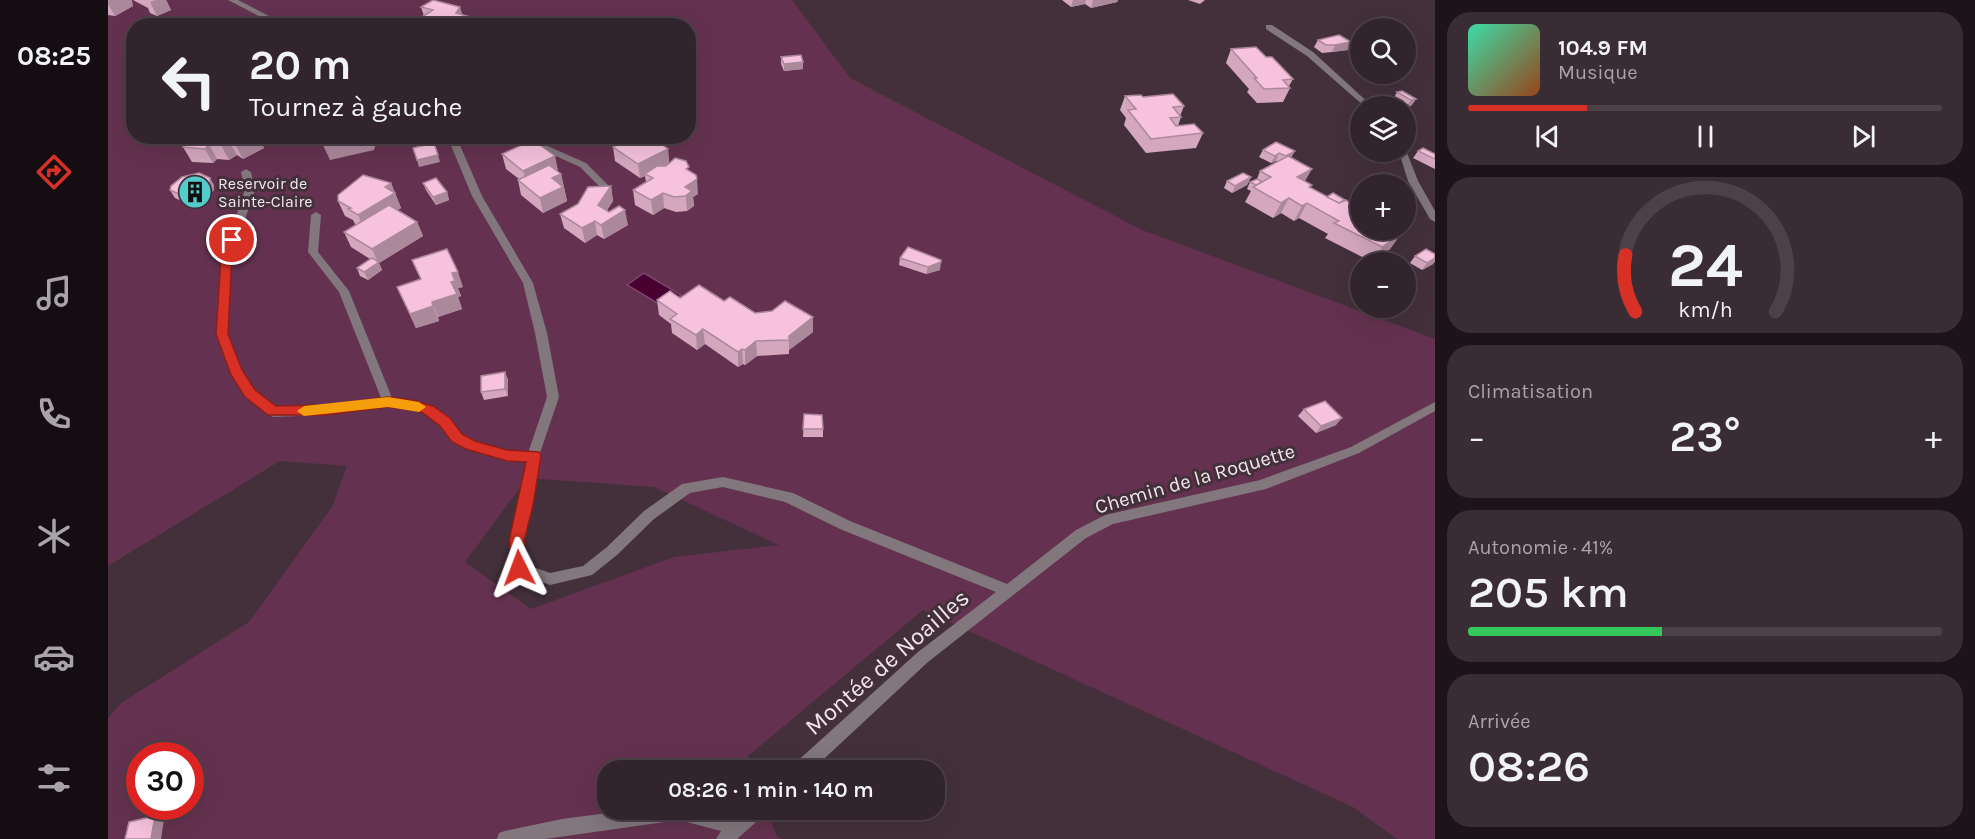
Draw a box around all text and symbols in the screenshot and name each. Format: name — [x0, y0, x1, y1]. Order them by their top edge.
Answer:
map controls — [1350, 18, 1416, 318]
button: search — [1350, 18, 1416, 84]
text: 104.9 FM — [1558, 35, 1648, 61]
text: 08:25 — [17, 40, 91, 72]
text: 20 m — [249, 40, 351, 90]
icon: left — [150, 42, 228, 120]
text: Musique — [1558, 61, 1638, 84]
text: Tournez à gauche — [249, 91, 462, 123]
button: layers — [1350, 96, 1416, 162]
icon: previous — [1531, 120, 1564, 153]
icon: pause — [1689, 120, 1722, 153]
icon: next — [1847, 120, 1880, 153]
icon: directions — [33, 151, 75, 193]
building icon: Reservoir de Sainte-Claire — [177, 174, 213, 210]
place label: Reservoir de Sainte-Claire — [218, 174, 313, 211]
button: + — [1350, 174, 1416, 240]
pin — [206, 214, 257, 265]
icon: arrive — [215, 223, 248, 256]
text: 24 — [1668, 229, 1742, 302]
button: − — [1350, 252, 1416, 318]
icon: music — [33, 272, 75, 314]
text: km/h — [1678, 297, 1732, 322]
text: Climatisation — [1468, 380, 1593, 403]
icon: phone — [33, 393, 75, 435]
text: 23° — [1669, 410, 1741, 462]
text: − — [1468, 418, 1485, 456]
text: + — [1925, 418, 1942, 456]
street label: Chemin de la Roquette — [1092, 439, 1298, 519]
icon: climate — [33, 515, 75, 557]
position arrow — [487, 536, 551, 600]
text: Autonomie · 41% — [1468, 536, 1613, 559]
text: 205 km — [1468, 566, 1629, 618]
street label: Montée de Noailles — [799, 583, 975, 741]
icon: car — [33, 636, 75, 678]
text: Arrivée — [1468, 710, 1531, 733]
text: 08:26 — [1468, 740, 1590, 792]
speed limit sign: 30 — [126, 742, 204, 820]
icon: filters — [33, 757, 75, 799]
text: 08:26 · 1 min · 140 m — [668, 777, 874, 803]

